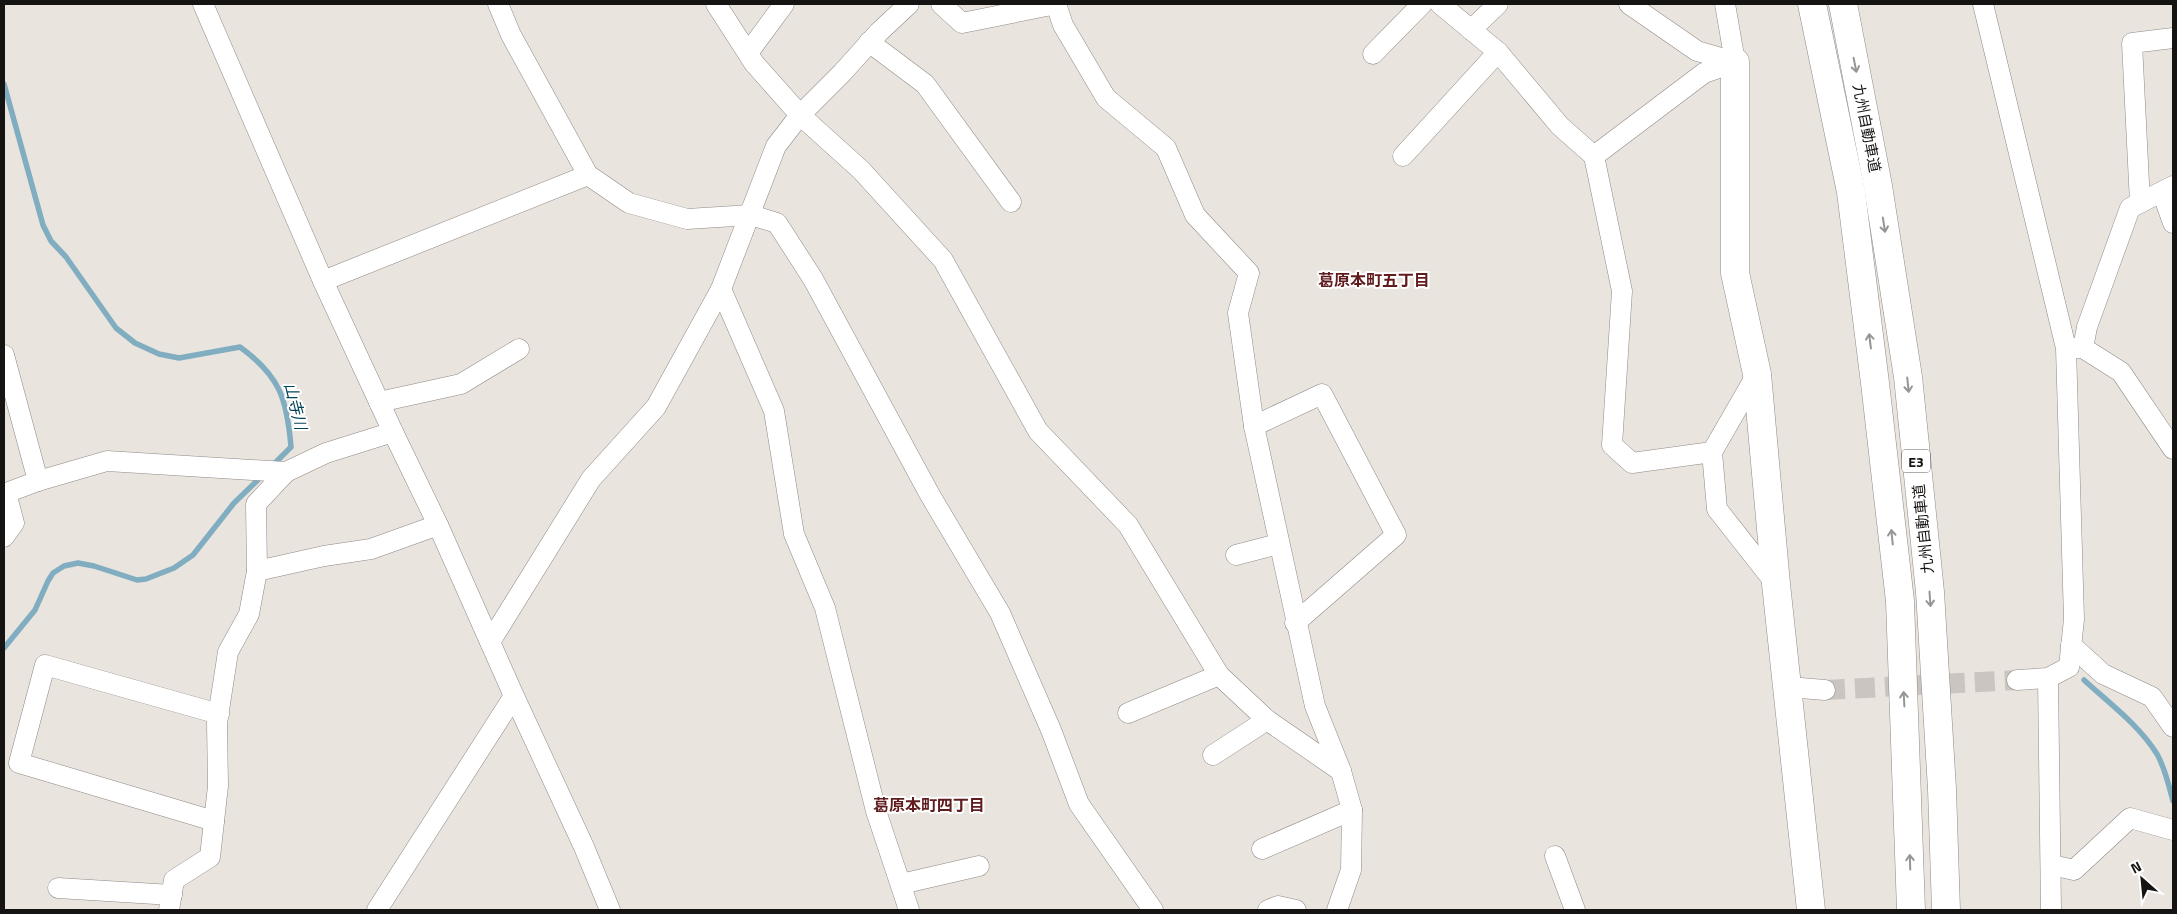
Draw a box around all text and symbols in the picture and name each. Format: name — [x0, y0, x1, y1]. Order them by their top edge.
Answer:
one-way arrow — [1850, 56, 1860, 72]
street label: 九州自動車道 — [1847, 82, 1887, 174]
one-way arrow — [1879, 216, 1889, 232]
district label: 葛原本町五丁目 — [1318, 268, 1430, 292]
one-way arrow — [1865, 333, 1875, 349]
one-way arrow — [1904, 377, 1913, 393]
water label: 山寺川 — [279, 380, 314, 434]
road number: E3 — [1902, 450, 1930, 472]
street label: 九州自動車道 — [1907, 483, 1939, 575]
one-way arrow — [1888, 529, 1897, 545]
one-way arrow — [1926, 591, 1935, 607]
one-way arrow — [1899, 691, 1909, 708]
district label: 葛原本町四丁目 — [873, 793, 985, 817]
one-way arrow — [1905, 854, 1915, 870]
north arrow — [2117, 854, 2167, 904]
text: N — [2127, 855, 2145, 879]

